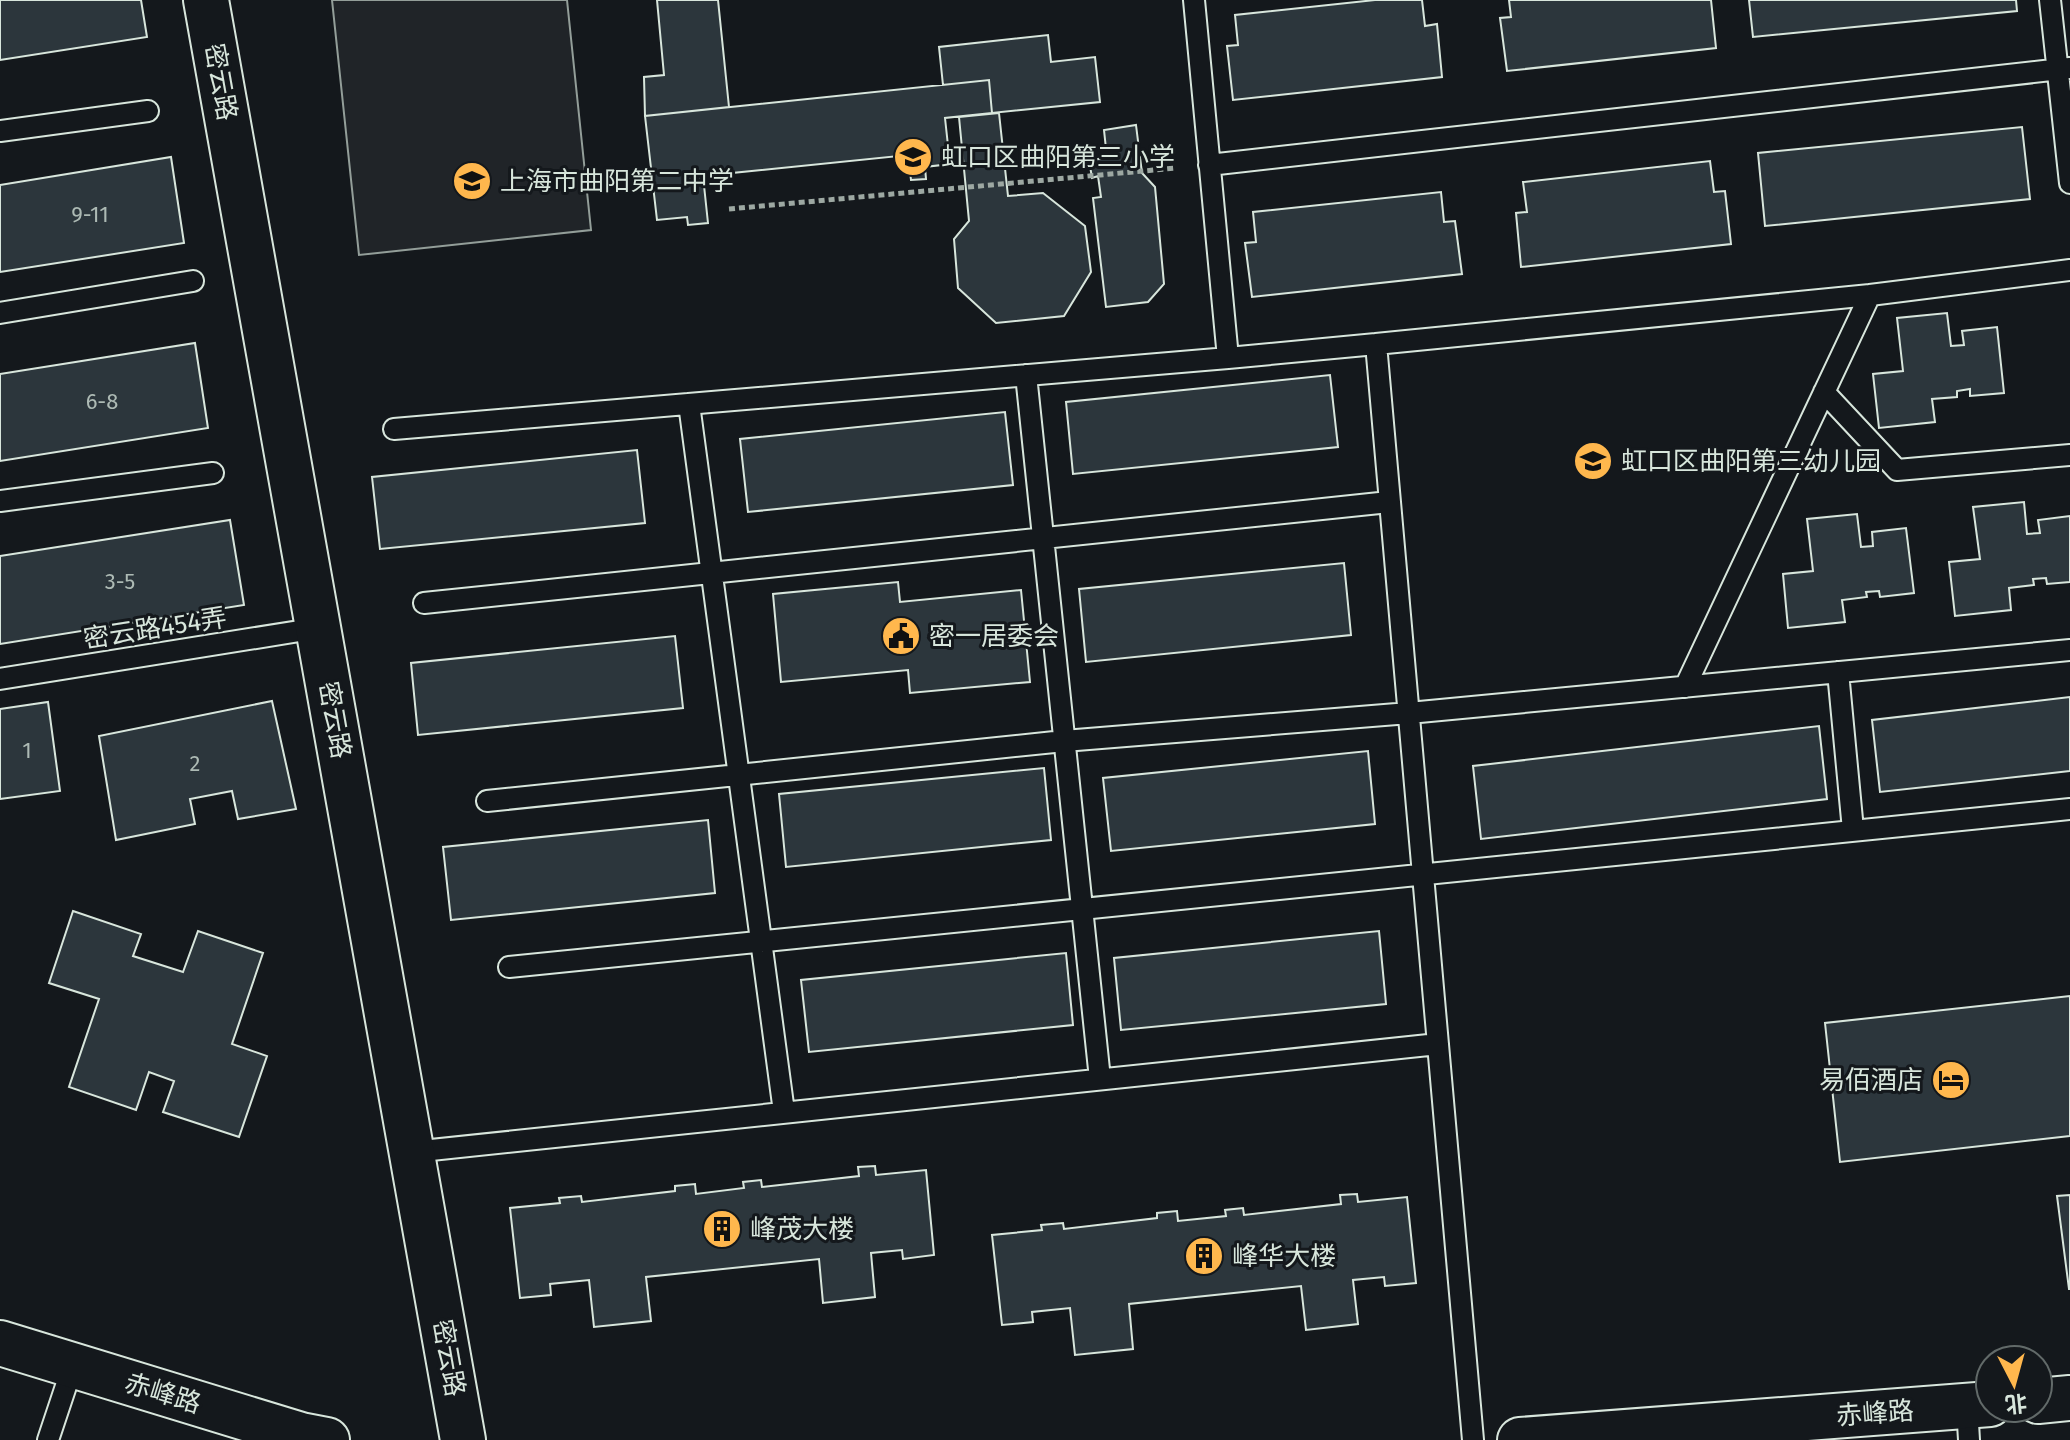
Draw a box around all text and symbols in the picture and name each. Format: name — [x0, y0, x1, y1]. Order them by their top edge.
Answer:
street label: 密云路 — [198, 41, 243, 123]
school or university icon: 虹口区曲阳第三小学 — [892, 136, 934, 178]
place label: 虹口区曲阳第三小学 — [941, 142, 1175, 173]
school or university icon: 上海市曲阳第二中学 — [451, 160, 493, 202]
place label: 上海市曲阳第二中学 — [500, 166, 734, 197]
house number: 9-11 — [71, 201, 109, 228]
house number: 6-8 — [86, 388, 118, 415]
school or university icon: 虹口区曲阳第三幼儿园 — [1572, 440, 1614, 482]
place label: 虹口区曲阳第三幼儿园 — [1621, 446, 1881, 477]
house number: 3-5 — [105, 568, 135, 595]
street label: 密云路454弄 — [81, 602, 229, 655]
public building icon: 密一居委会 — [880, 615, 922, 657]
place label: 密一居委会 — [929, 621, 1059, 652]
street label: 密云路 — [312, 679, 357, 761]
house number: 1 — [22, 737, 32, 764]
house number: 2 — [190, 750, 200, 777]
hotel icon: 易佰酒店 — [1930, 1059, 1972, 1101]
place label: 易佰酒店 — [1819, 1065, 1923, 1096]
building icon: 峰茂大楼 — [701, 1208, 743, 1250]
place label: 峰茂大楼 — [750, 1214, 854, 1245]
building icon: 峰华大楼 — [1183, 1235, 1225, 1277]
place label: 峰华大楼 — [1232, 1241, 1336, 1272]
street label: 密云路 — [426, 1317, 471, 1399]
north arrow — [1974, 1344, 2054, 1424]
street label: 赤峰路 — [121, 1367, 205, 1420]
text: 北 — [2004, 1389, 2028, 1418]
street label: 赤峰路 — [1835, 1395, 1915, 1432]

